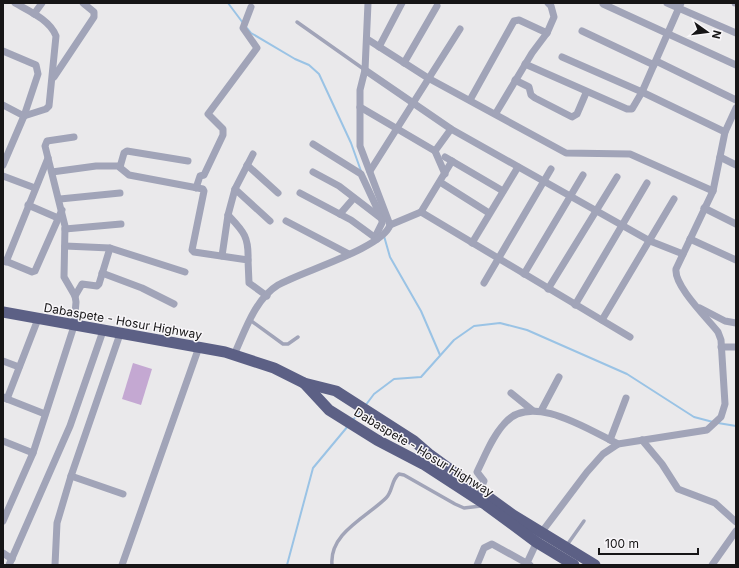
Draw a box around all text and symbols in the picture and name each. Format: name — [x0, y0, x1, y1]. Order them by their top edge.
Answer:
north arrow — [687, 12, 727, 52]
text: N — [709, 29, 725, 40]
street label: Dabaspete - Hosur Highway — [43, 300, 203, 342]
street label: Dabaspete - Hosur Highway — [351, 404, 497, 500]
scale bar — [599, 530, 698, 556]
text: 100 m — [605, 536, 639, 551]

